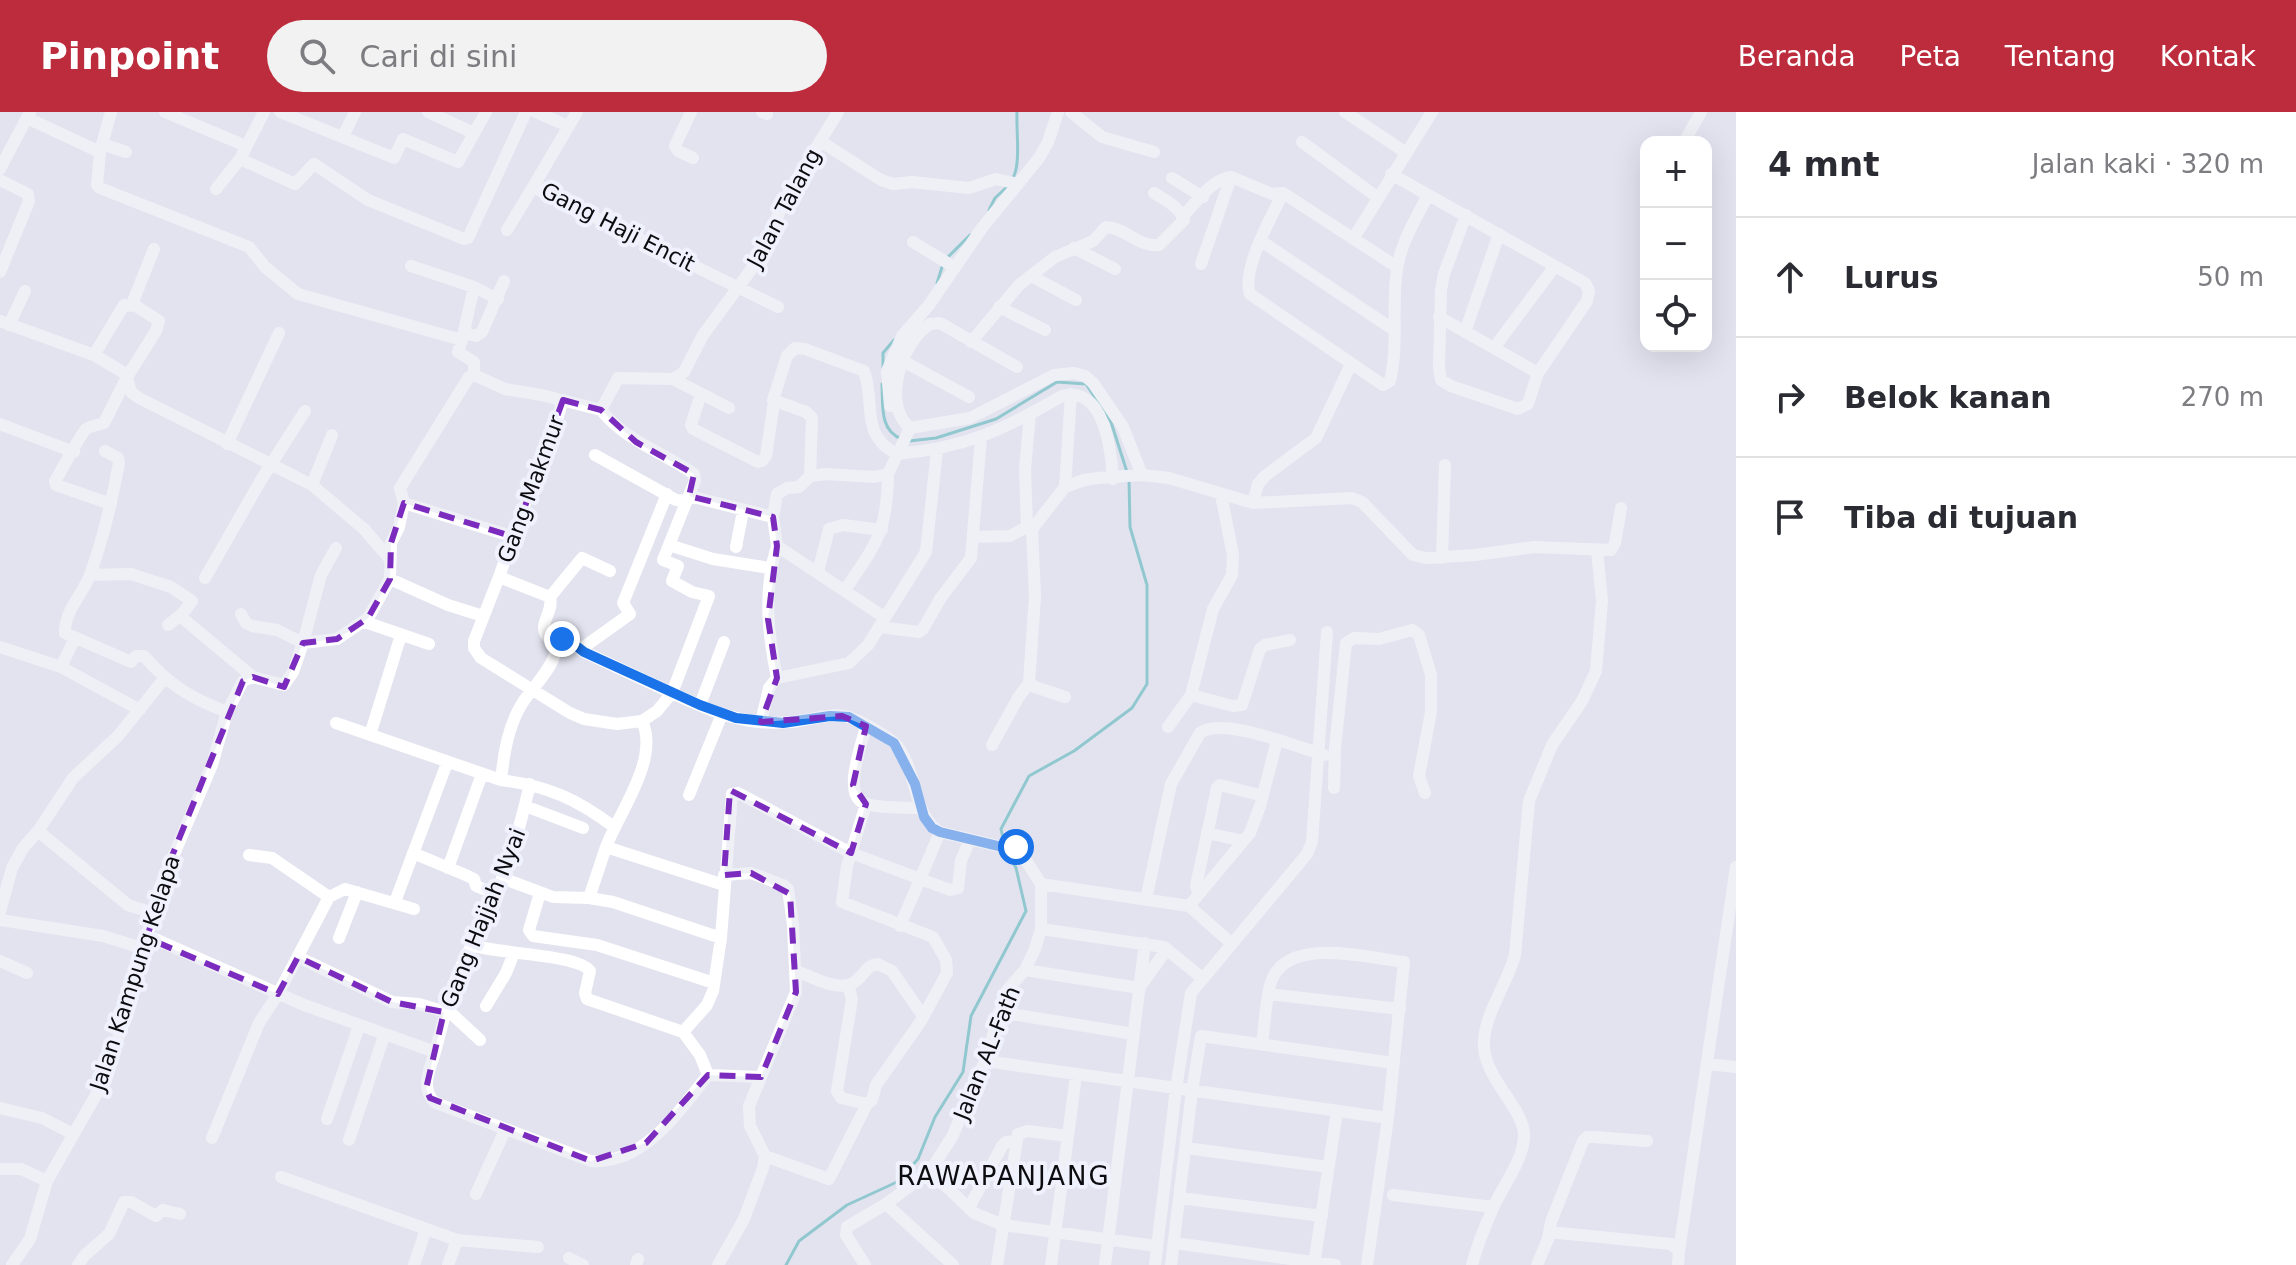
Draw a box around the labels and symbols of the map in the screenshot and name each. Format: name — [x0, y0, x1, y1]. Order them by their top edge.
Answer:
street label: Jalan Talang — [741, 144, 826, 274]
street label: Gang Haji Encit — [537, 177, 699, 277]
street label: Gang Makmur — [493, 411, 570, 566]
route end — [544, 621, 580, 657]
street label: Gang Hajjah Nyai — [436, 825, 530, 1011]
route start — [998, 829, 1034, 865]
street label: Jalan Kampung Kelapa — [84, 852, 185, 1096]
street label: Jalan AL-Fath — [948, 982, 1025, 1125]
district label: RAWAPANJANG — [897, 1161, 1111, 1191]

